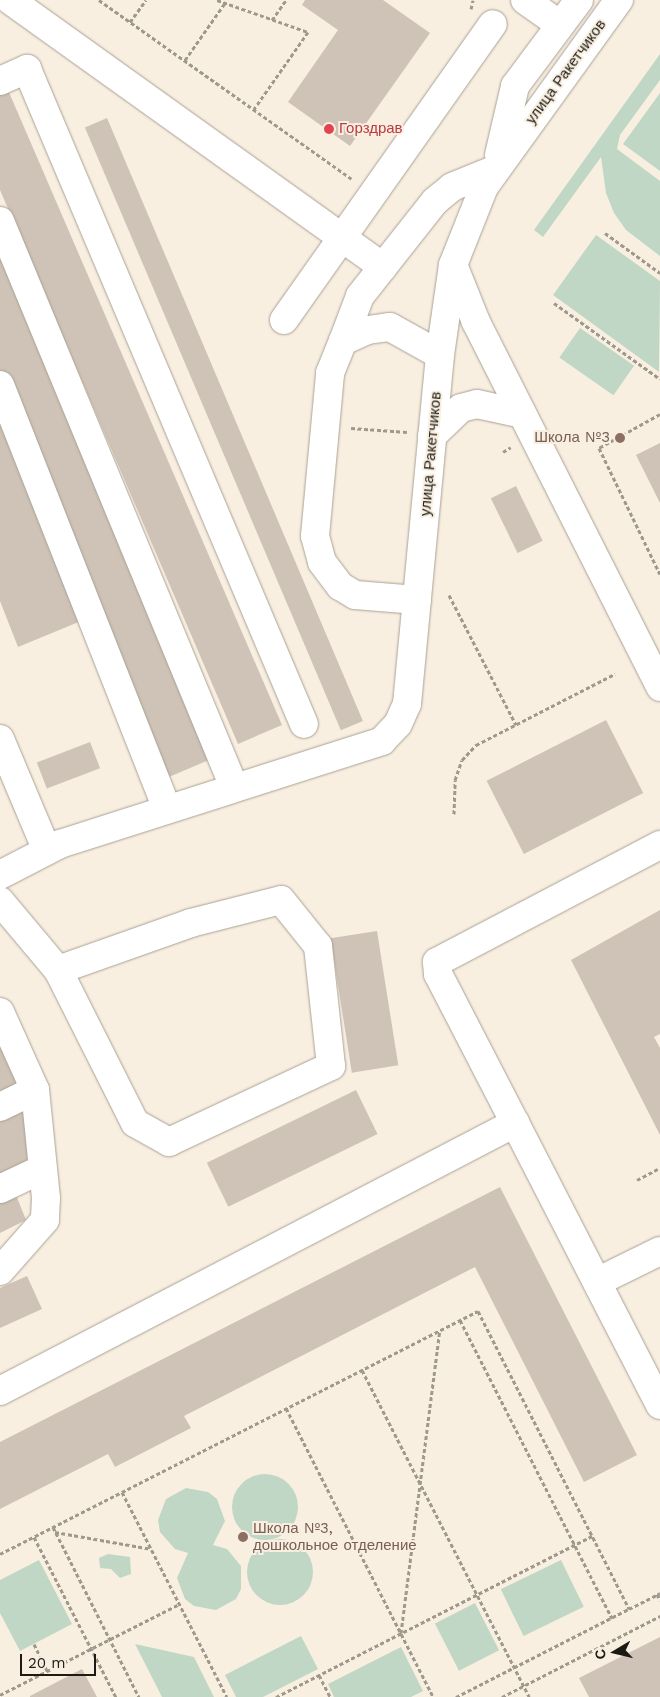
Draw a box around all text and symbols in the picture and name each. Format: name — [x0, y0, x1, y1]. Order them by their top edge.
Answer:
street label: улица Ракетчиков — [522, 16, 610, 128]
place label: Горздрав — [339, 120, 403, 138]
marker: Горздрав — [323, 123, 335, 135]
street label: улица Ракетчиков — [417, 391, 445, 517]
place label: Школа №3 — [534, 429, 610, 447]
marker: Школа №3 — [614, 432, 626, 444]
place label: Школа №3, дошкольное отделение — [253, 1519, 417, 1554]
marker: Школа №3, дошкольное отделение — [237, 1531, 249, 1543]
north arrow — [590, 1627, 640, 1677]
scale bar — [22, 1644, 99, 1676]
text: С — [591, 1648, 609, 1661]
text: 20 m — [28, 1654, 66, 1672]

